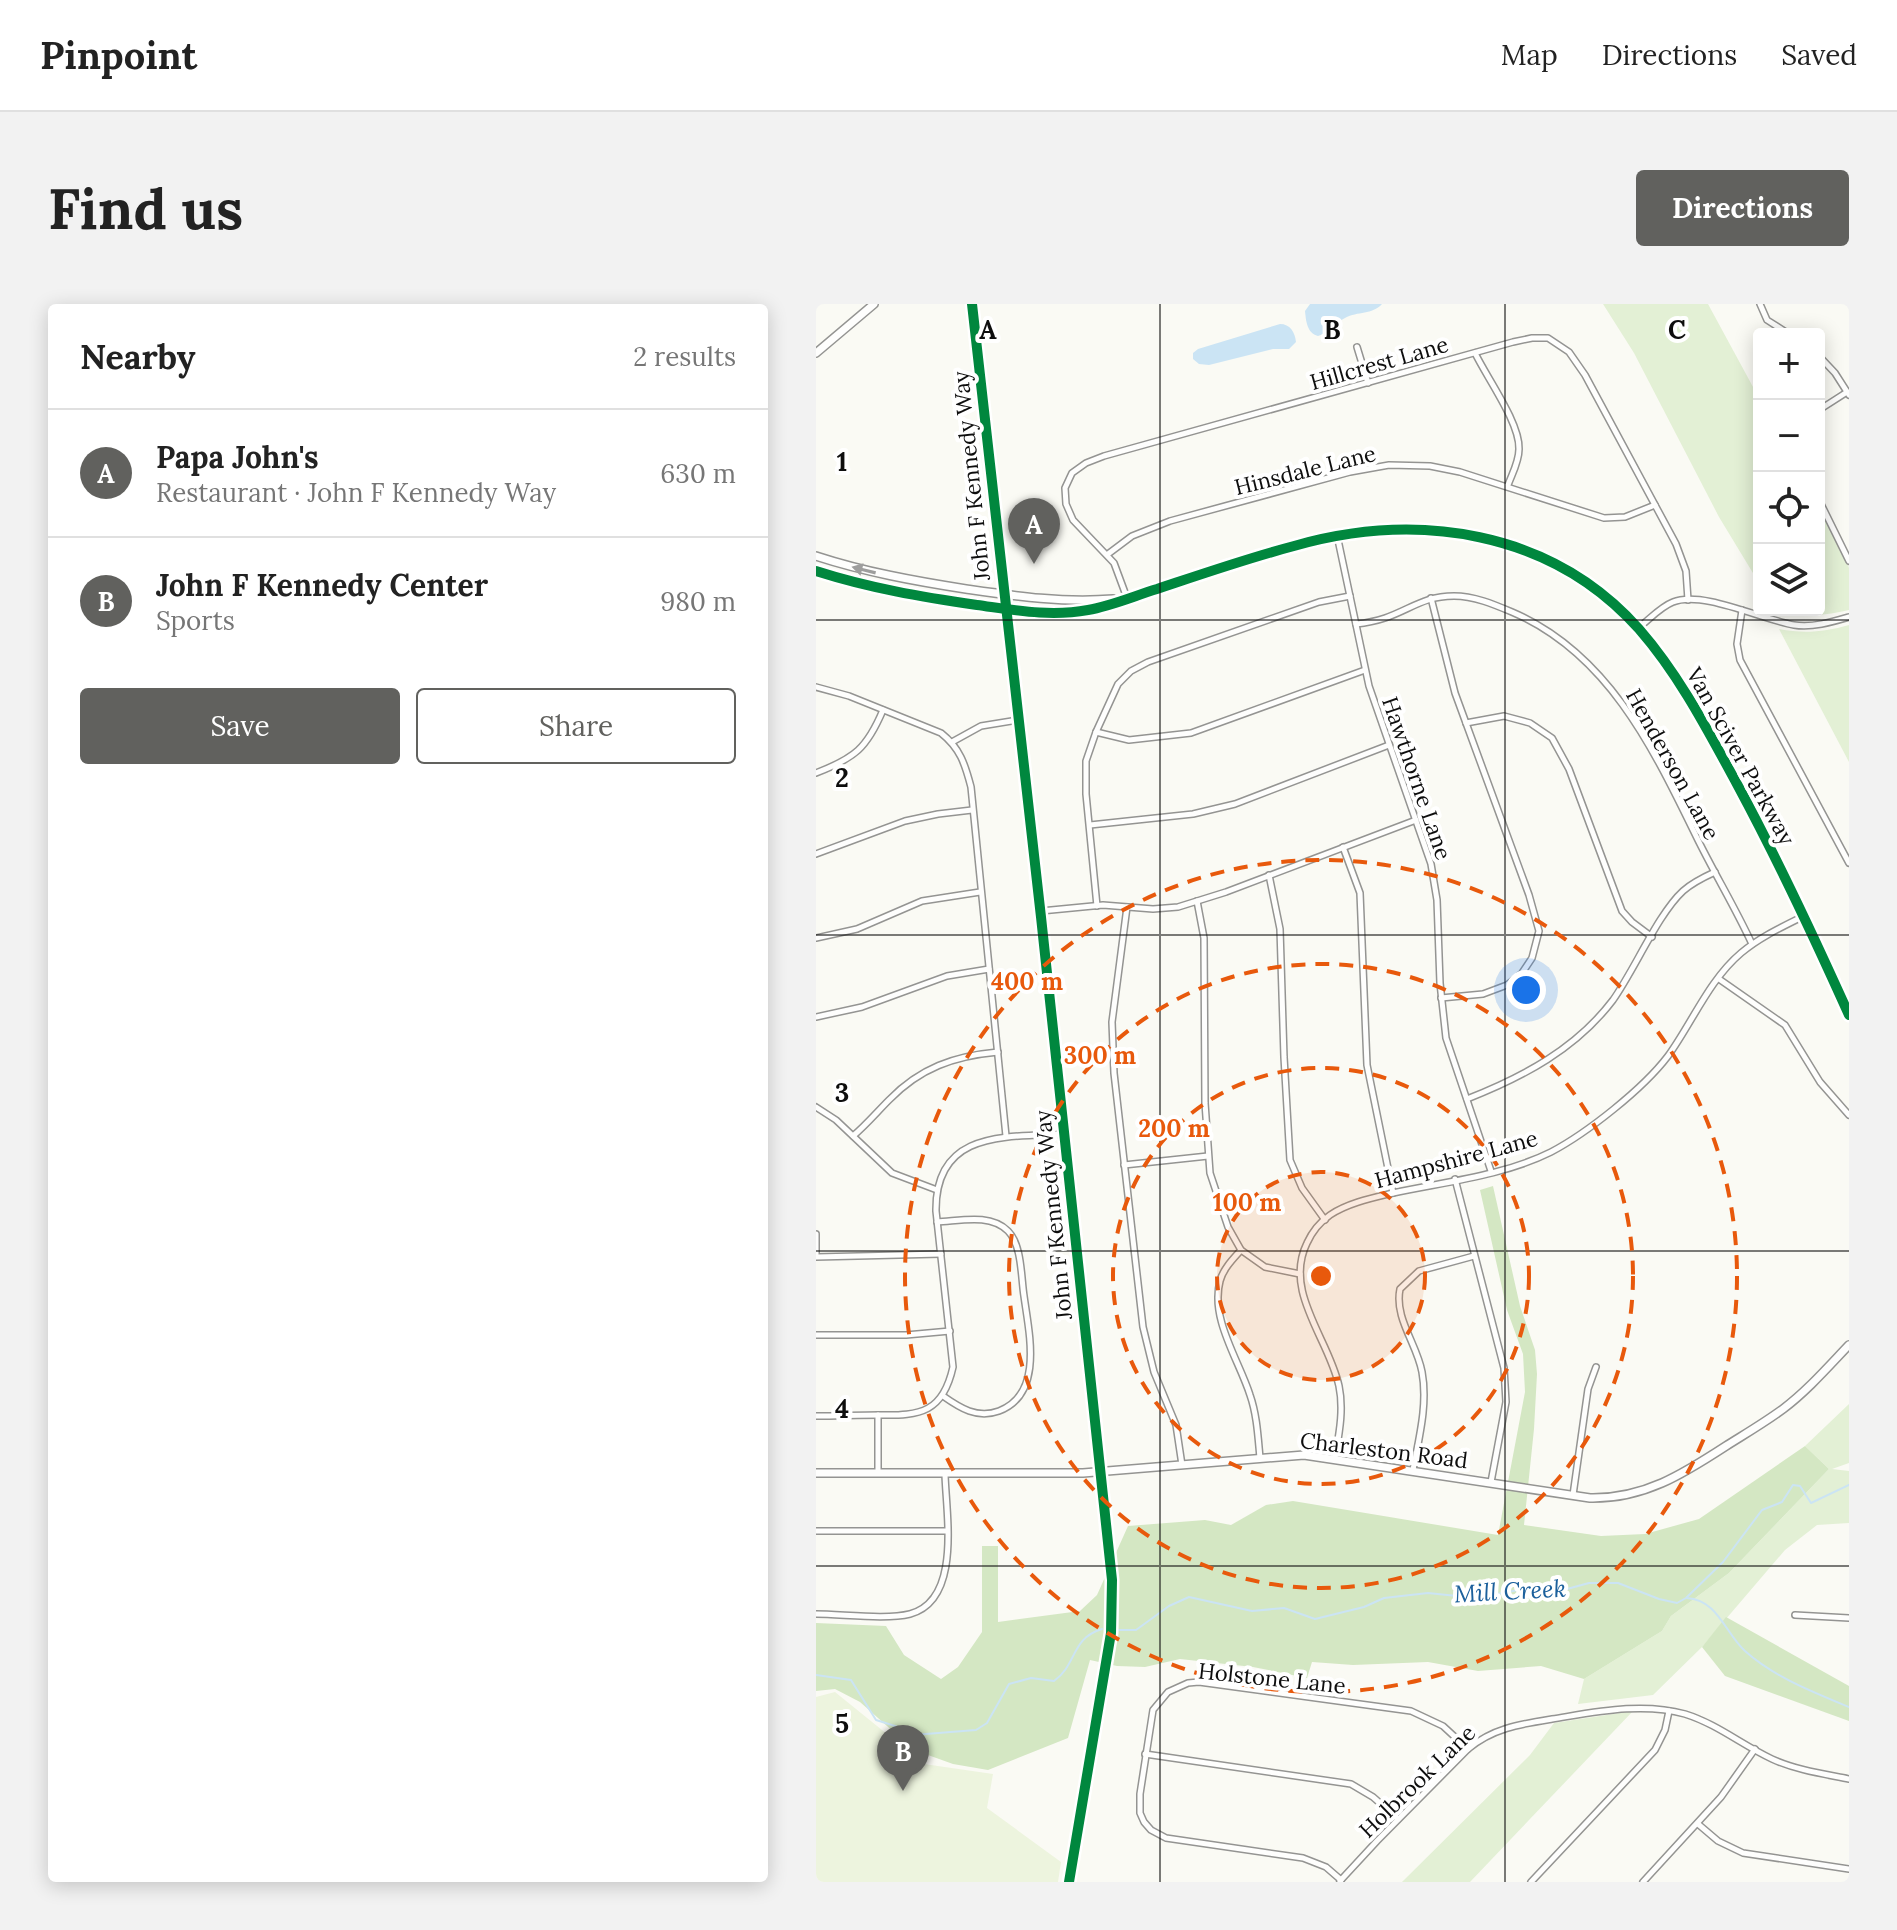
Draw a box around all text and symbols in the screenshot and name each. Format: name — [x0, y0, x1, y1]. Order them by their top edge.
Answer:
text: Pinpoint — [40, 31, 197, 79]
text: Map — [1501, 37, 1558, 73]
text: Directions — [1602, 37, 1737, 73]
text: Saved — [1781, 37, 1857, 73]
button: Directions — [1636, 170, 1849, 246]
text: Find us — [48, 173, 243, 244]
text: A — [979, 313, 997, 346]
text: B — [1323, 313, 1341, 346]
text: C — [1668, 313, 1686, 346]
map controls — [1753, 328, 1825, 616]
button: + — [1753, 328, 1825, 400]
street label: Hillcrest Lane — [1307, 330, 1451, 396]
text: Nearby — [80, 335, 196, 378]
text: 2 results — [633, 340, 736, 373]
street label: John F Kennedy Way — [946, 369, 996, 583]
button: − — [1753, 400, 1825, 472]
text: Papa John's — [156, 438, 319, 476]
street label: Hinsdale Lane — [1231, 439, 1379, 501]
text: 1 — [837, 445, 847, 478]
text: A — [97, 457, 115, 490]
text: 630 m — [660, 457, 736, 490]
button: locate — [1753, 472, 1825, 544]
text: Restaurant · John F Kennedy Way — [156, 476, 556, 509]
pin: A — [1008, 498, 1060, 564]
button: layers — [1753, 544, 1825, 616]
one-way arrow — [851, 563, 876, 575]
text: John F Kennedy Center — [156, 566, 488, 604]
text: B — [97, 585, 115, 618]
text: 980 m — [660, 585, 736, 618]
text: Sports — [156, 604, 235, 637]
street label: Van Sciver Parkway — [1680, 661, 1802, 850]
street label: Henderson Lane — [1620, 683, 1726, 845]
button: Save — [80, 688, 400, 764]
button: Share — [416, 688, 736, 764]
street label: Hawthorne Lane — [1376, 693, 1458, 863]
text: 2 — [835, 761, 849, 794]
text: 400 m — [991, 966, 1063, 997]
your location — [1506, 970, 1546, 1010]
text: 300 m — [1064, 1040, 1136, 1071]
text: 3 — [835, 1076, 849, 1109]
street label: John F Kennedy Way — [1028, 1108, 1078, 1322]
text: 200 m — [1138, 1113, 1210, 1144]
street label: Hampshire Lane — [1371, 1124, 1541, 1194]
text: 100 m — [1213, 1187, 1281, 1218]
centre of rings — [1307, 1262, 1335, 1290]
text: 4 — [835, 1392, 849, 1425]
street label: Charleston Road — [1298, 1426, 1470, 1474]
water label: Mill Creek — [1453, 1573, 1567, 1609]
street label: Holstone Lane — [1197, 1656, 1347, 1700]
text: 5 — [835, 1707, 849, 1740]
street label: Holbrook Lane — [1353, 1718, 1481, 1843]
pin: B — [877, 1725, 929, 1791]

